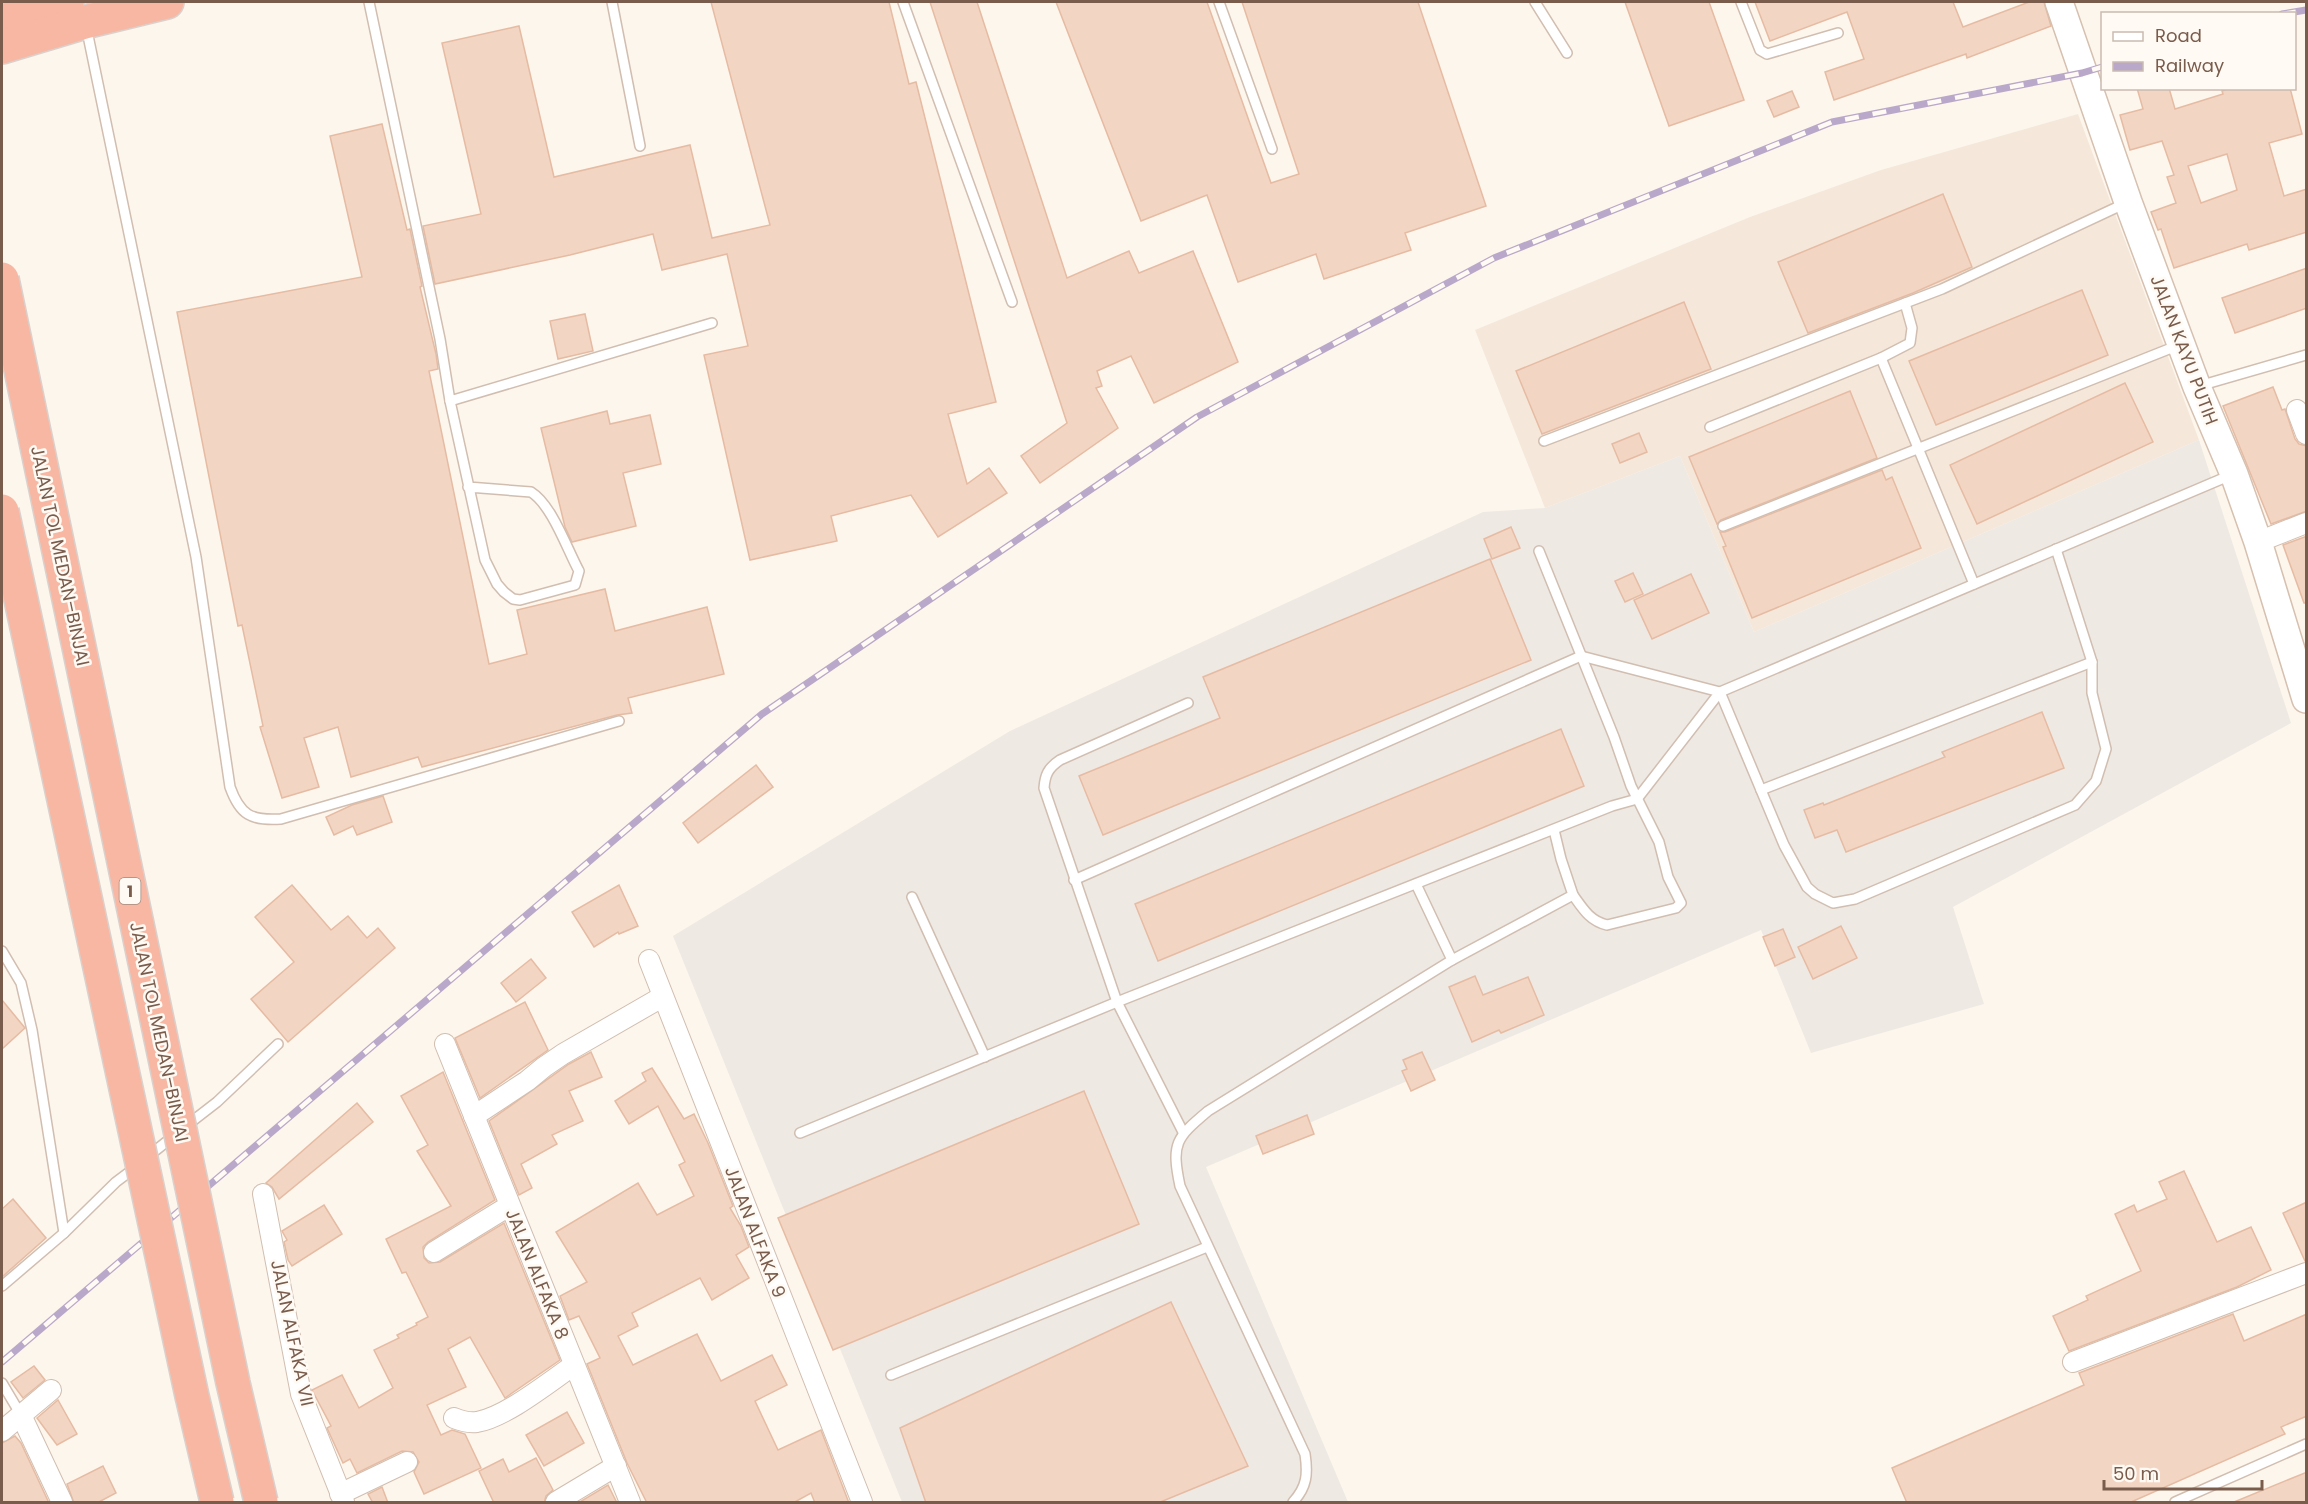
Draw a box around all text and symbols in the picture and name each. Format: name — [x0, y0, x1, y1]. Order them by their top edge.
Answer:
legend — [2101, 12, 2296, 90]
text: Road — [2155, 23, 2202, 48]
text: Railway — [2155, 53, 2224, 78]
street label: JALAN KAYU PUTIH — [2144, 271, 2225, 428]
street label: JALAN TOL MEDAN–BINJAI — [25, 444, 96, 668]
road number: 1 — [120, 878, 140, 904]
street label: JALAN TOL MEDAN–BINJAI — [124, 920, 195, 1144]
street label: JALAN ALFAKA 9 — [719, 1162, 792, 1301]
street label: JALAN ALFAKA 8 — [500, 1205, 575, 1343]
street label: JALAN ALFAKA VII — [265, 1257, 320, 1408]
scale bar — [2104, 1453, 2262, 1491]
text: 50 m — [2113, 1461, 2159, 1486]

